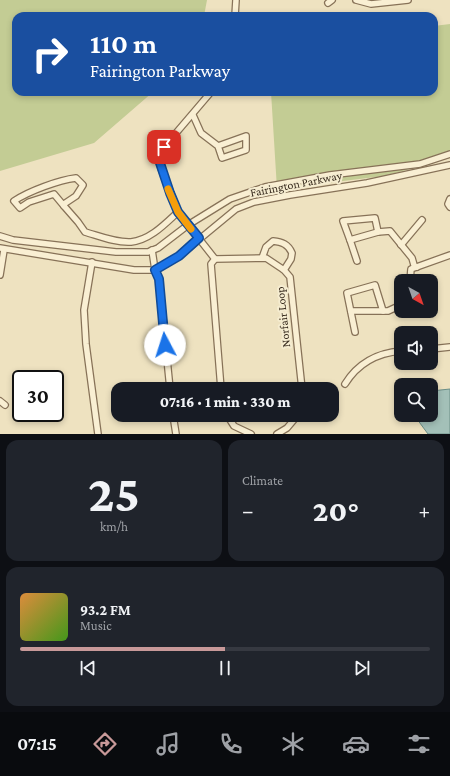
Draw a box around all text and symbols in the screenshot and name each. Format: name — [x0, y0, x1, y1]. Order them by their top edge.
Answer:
icon: right — [24, 28, 76, 80]
text: 110 m — [90, 28, 157, 59]
text: Fairington Parkway — [90, 61, 230, 81]
pin — [147, 130, 181, 164]
icon: arrive — [153, 136, 175, 158]
street label: Fairington Parkway — [249, 168, 344, 200]
north arrow — [394, 274, 438, 318]
map controls — [394, 274, 438, 422]
street label: Norfair Loop — [273, 286, 293, 348]
position arrow — [144, 324, 186, 366]
button: sound — [394, 326, 438, 370]
speed limit sign: 30 — [12, 370, 64, 422]
button: search — [394, 378, 438, 422]
text: 07:16 · 1 min · 330 m — [160, 394, 290, 410]
text: 25 — [88, 464, 140, 522]
text: Climate — [242, 473, 283, 488]
text: 20° — [313, 494, 359, 527]
text: − — [242, 498, 254, 523]
text: + — [418, 498, 430, 523]
text: km/h — [100, 519, 128, 534]
text: 93.2 FM — [80, 602, 131, 618]
text: Music — [80, 618, 112, 633]
icon: previous — [77, 657, 99, 679]
icon: pause — [214, 657, 236, 679]
icon: next — [351, 657, 373, 679]
icon: directions — [91, 730, 119, 758]
icon: music — [154, 730, 182, 758]
icon: phone — [217, 730, 245, 758]
icon: climate — [279, 730, 307, 758]
icon: car — [342, 730, 370, 758]
icon: filters — [405, 730, 433, 758]
text: 07:15 — [17, 734, 57, 754]

